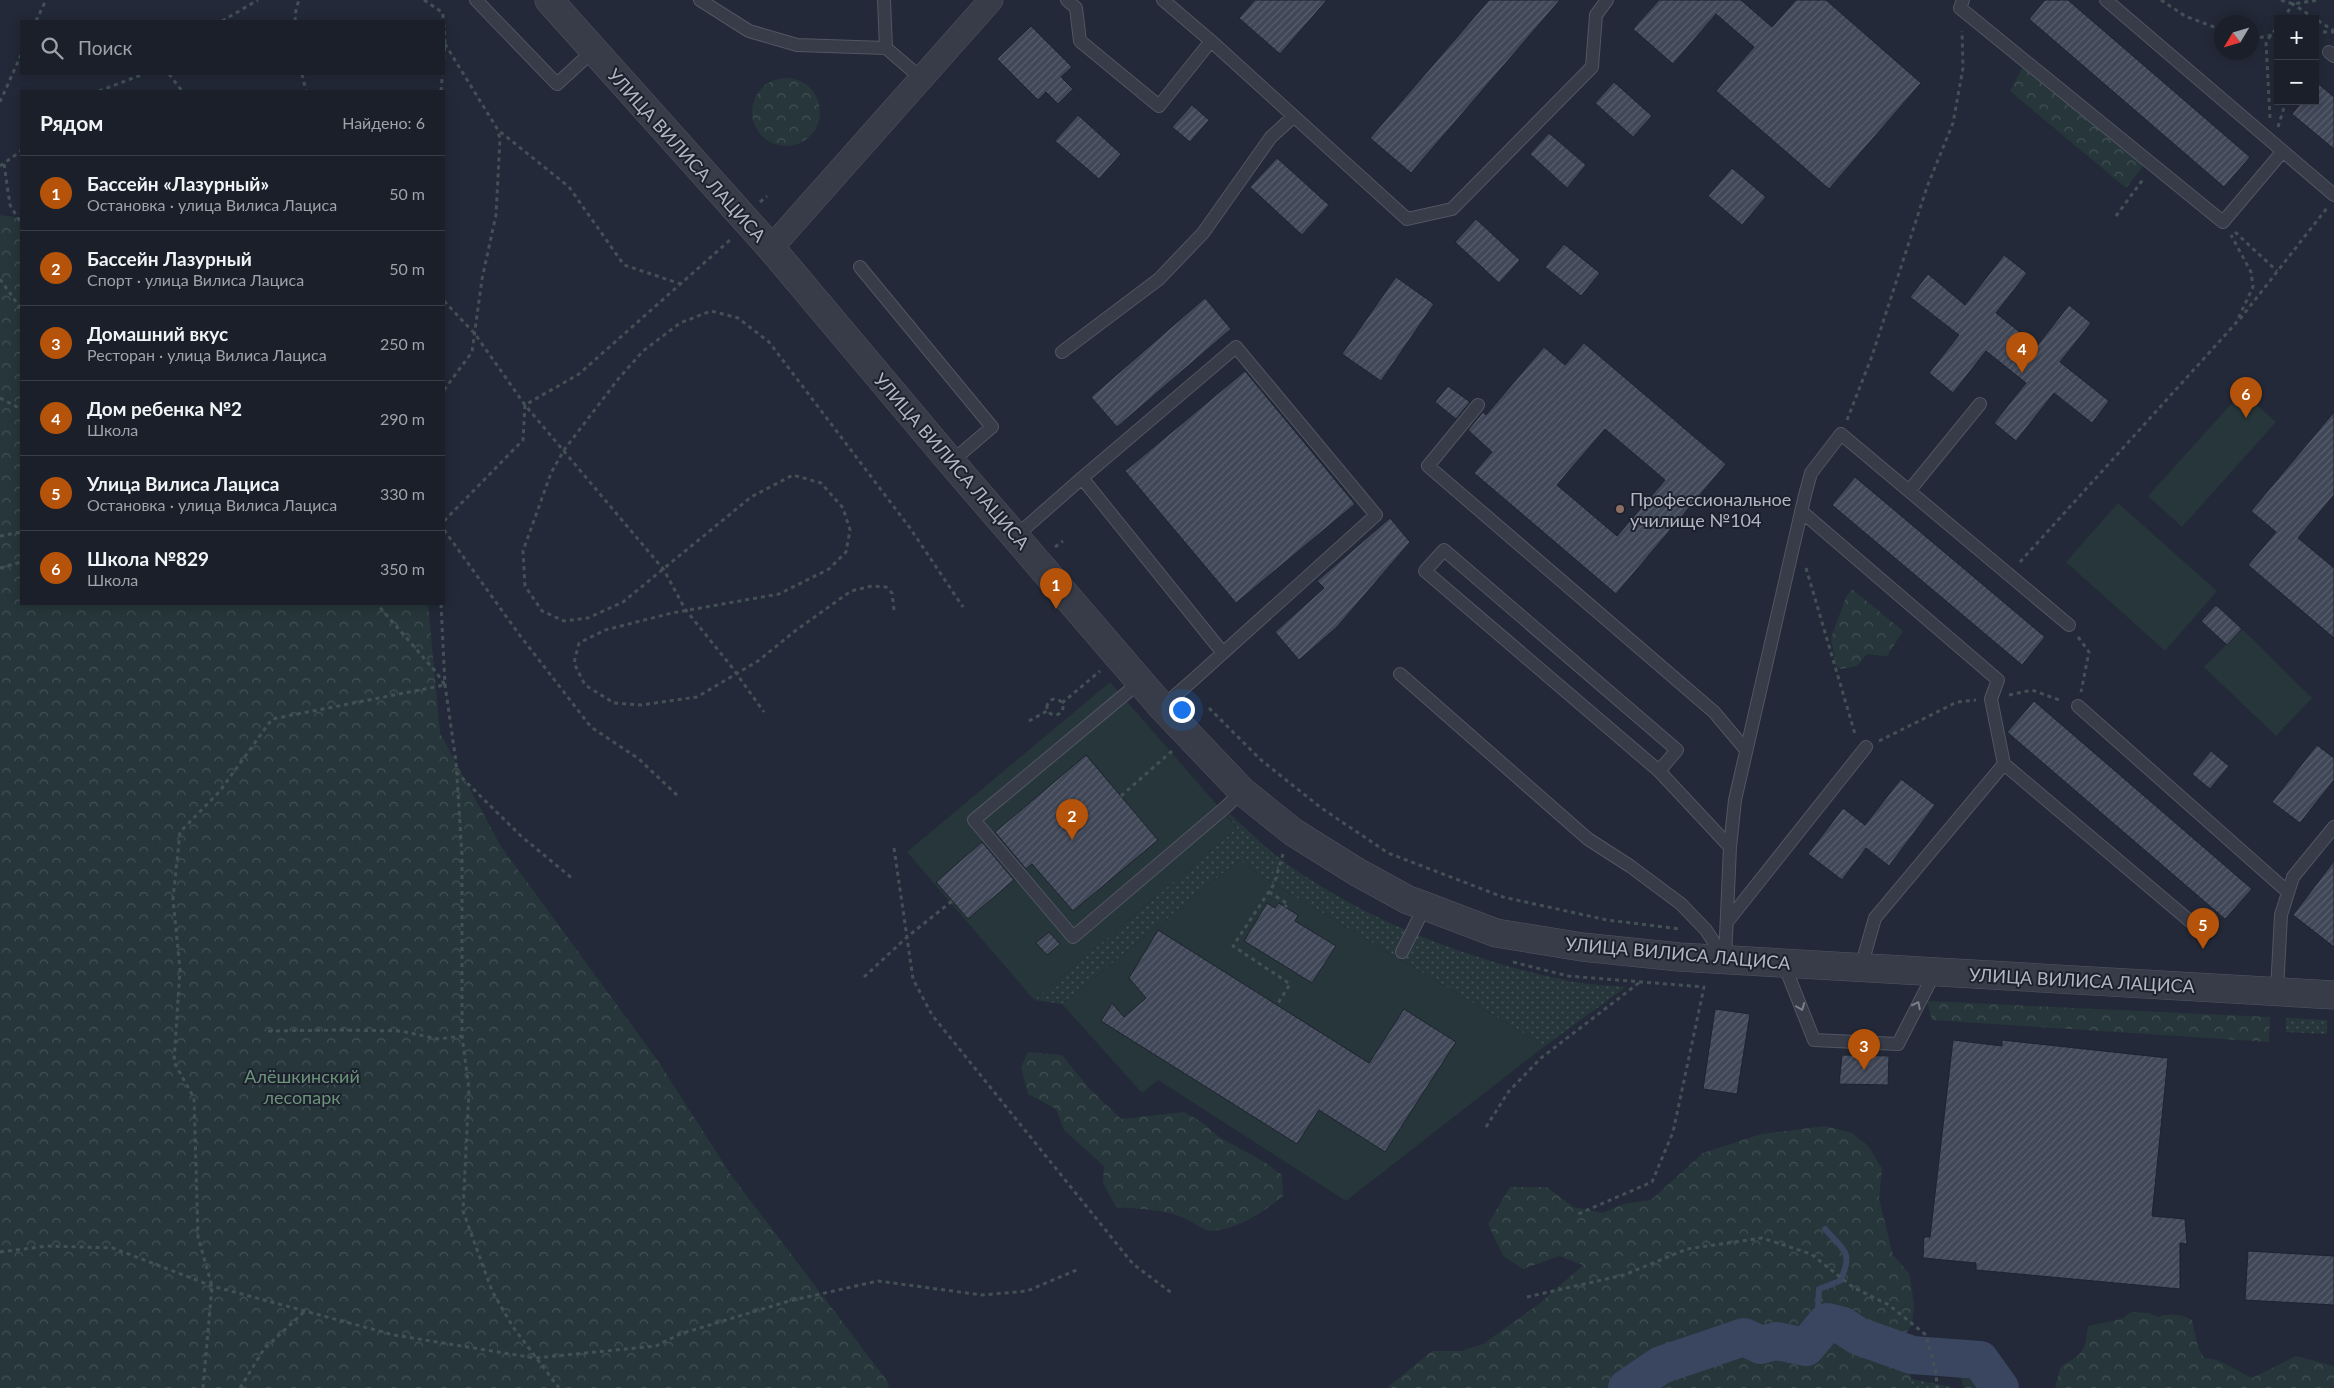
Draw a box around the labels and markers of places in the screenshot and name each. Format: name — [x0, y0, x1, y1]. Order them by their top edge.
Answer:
pin: 4 — [2006, 332, 2038, 373]
pin: 6 — [2230, 377, 2262, 418]
place label: Профессиональное училище №104 — [1630, 488, 1791, 531]
marker: Профессиональное училище №104 — [1614, 503, 1626, 515]
pin: 1 — [1040, 568, 1072, 609]
pin: 2 — [1056, 799, 1088, 840]
pin: 5 — [2187, 908, 2219, 949]
pin: 3 — [1848, 1029, 1880, 1070]

